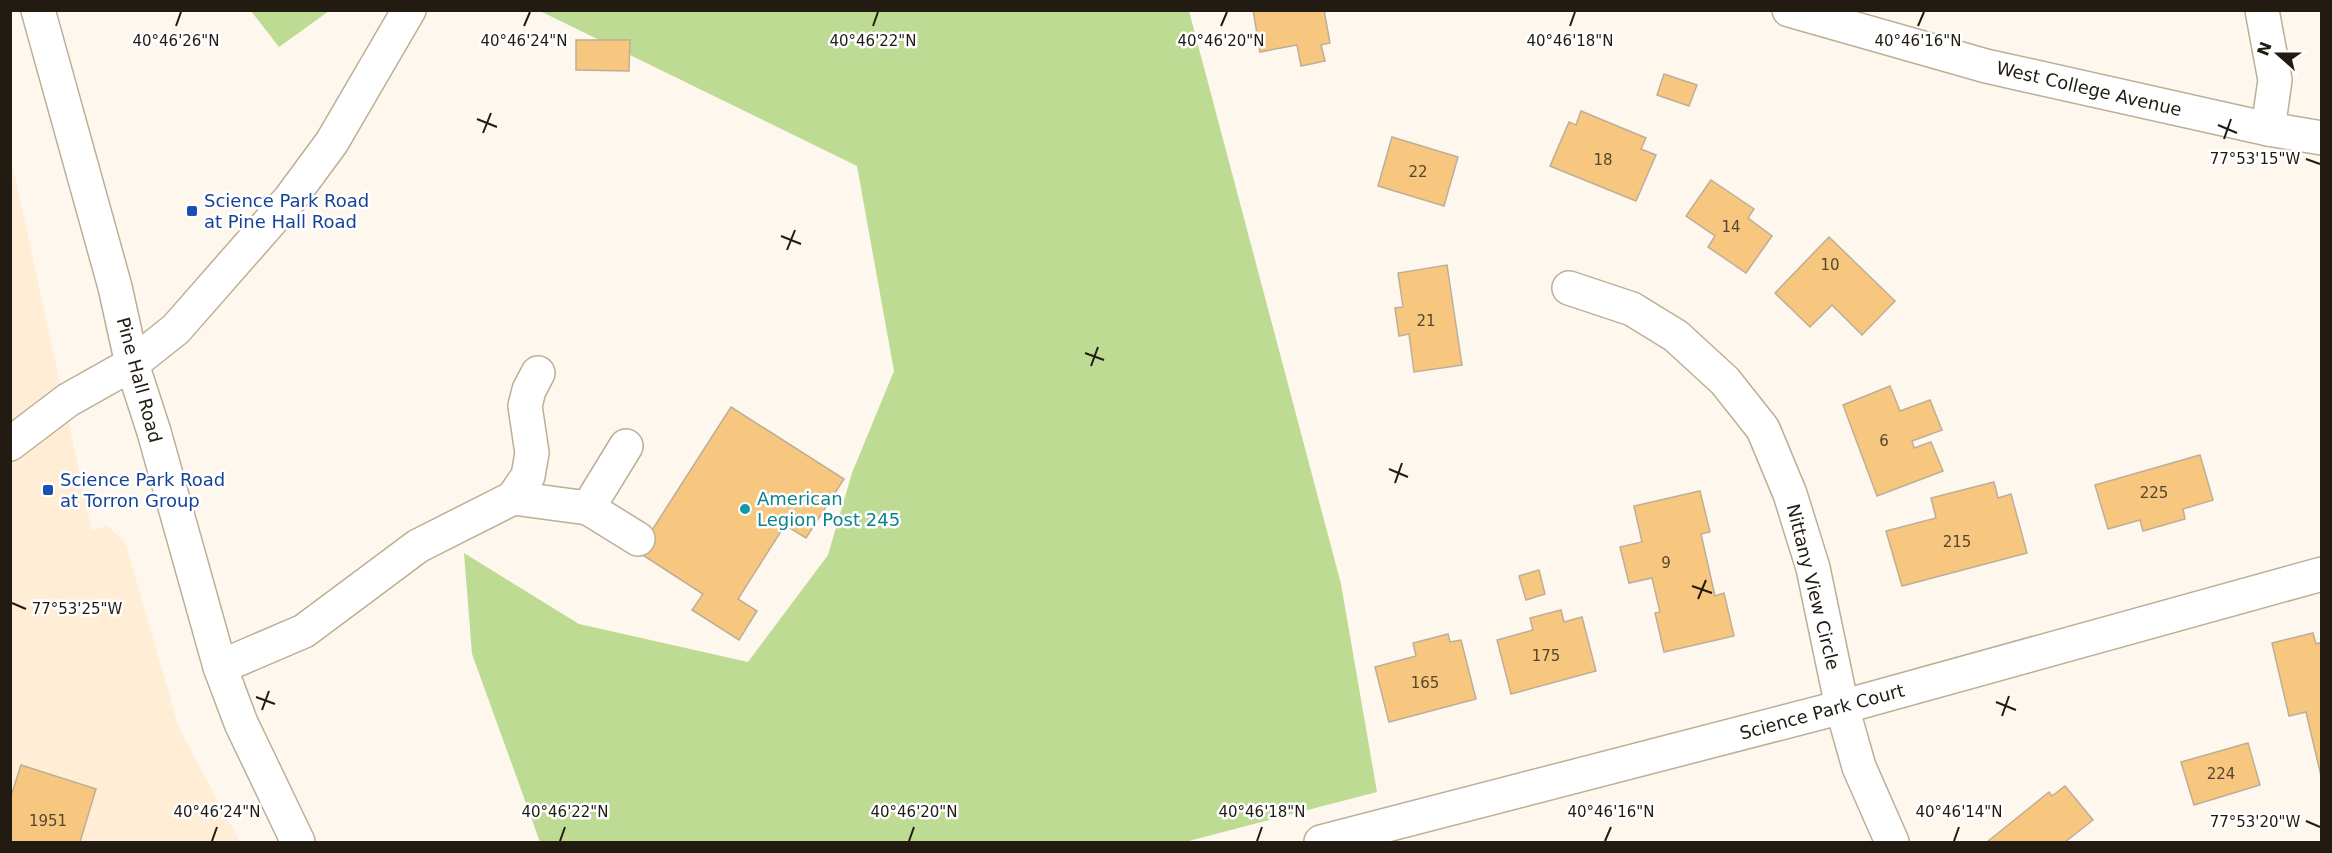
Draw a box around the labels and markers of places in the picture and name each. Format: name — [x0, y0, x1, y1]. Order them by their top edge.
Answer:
place label: Science Park Road at Pine Hall Road — [204, 190, 369, 232]
marker: Science Park Road at Pine Hall Road — [185, 204, 199, 218]
place label: Science Park Road at Torron Group — [60, 469, 225, 511]
marker: Science Park Road at Torron Group — [41, 483, 55, 497]
place label: American Legion Post 245 — [757, 488, 900, 530]
marker: American Legion Post 245 — [738, 502, 752, 516]

